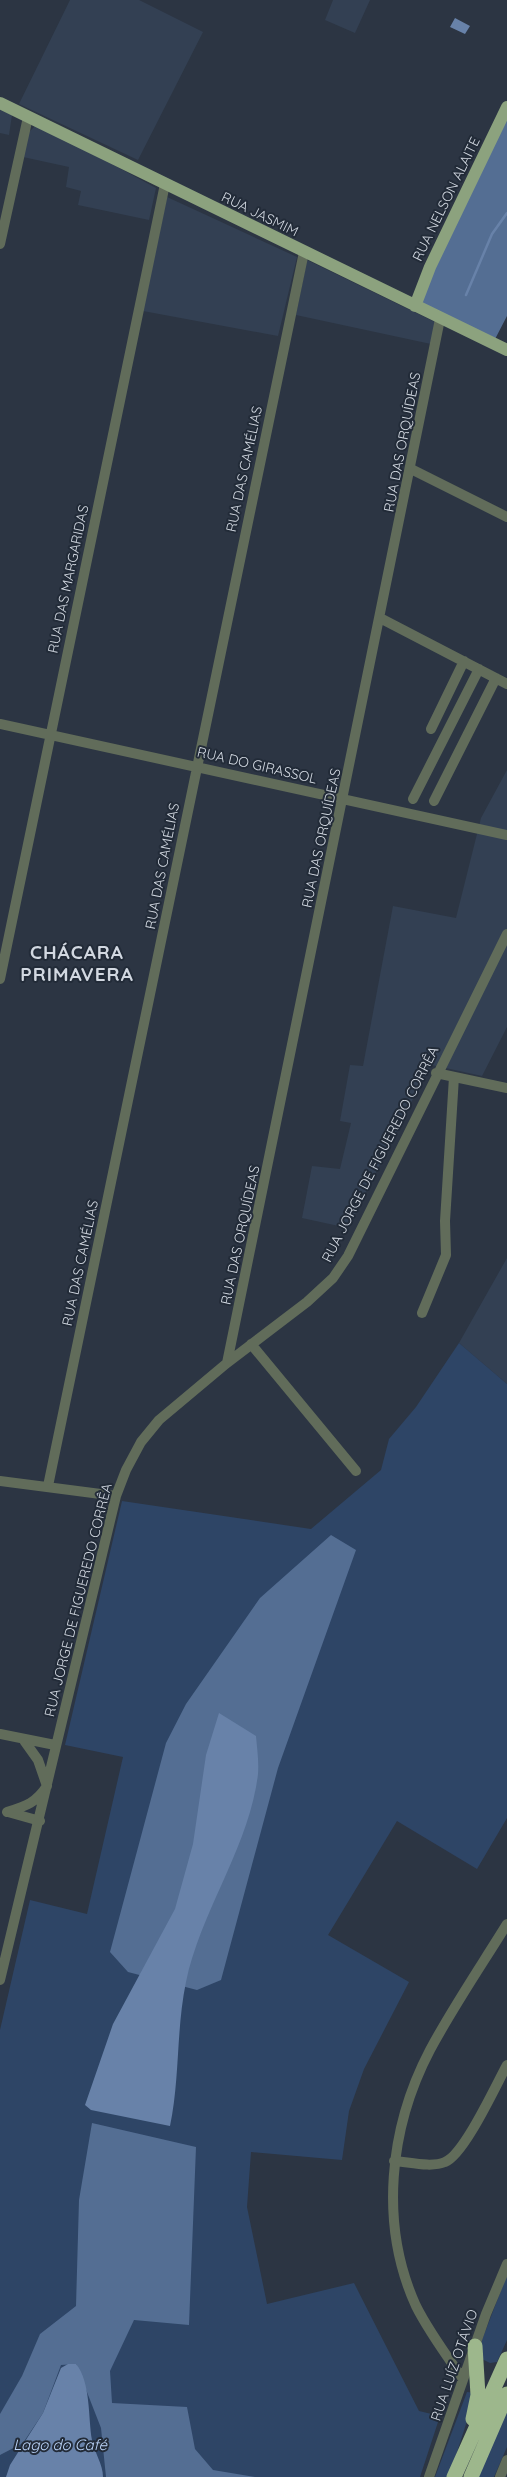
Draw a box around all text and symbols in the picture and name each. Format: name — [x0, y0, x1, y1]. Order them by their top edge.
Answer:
street label: RUA NELSON ALAITE — [408, 134, 484, 264]
street label: RUA JASMIM — [219, 188, 301, 240]
street label: RUA DAS ORQUÍDEAS — [380, 370, 424, 513]
street label: RUA DAS CAMÉLIAS — [222, 404, 266, 534]
street label: RUA DAS MARGARIDAS — [43, 503, 93, 655]
street label: RUA DO GIRASSOL — [195, 742, 319, 788]
street label: RUA DAS ORQUÍDEAS — [297, 767, 345, 909]
street label: RUA DAS CAMÉLIAS — [141, 801, 183, 931]
district label: CHÁCARA PRIMAVERA — [20, 940, 134, 986]
street label: RUA JORGE DE FIGUEREDO CORRÊA — [317, 1043, 443, 1265]
street label: RUA DAS ORQUÍDEAS — [216, 1164, 264, 1306]
street label: RUA DAS CAMÉLIAS — [58, 1198, 102, 1328]
street label: RUA JORGE DE FIGUEREDO CORRÊA — [40, 1481, 116, 1719]
street label: RUA LUÍZ OTÁVIO — [426, 2306, 482, 2423]
water label: Lago do Café — [13, 2435, 107, 2454]

